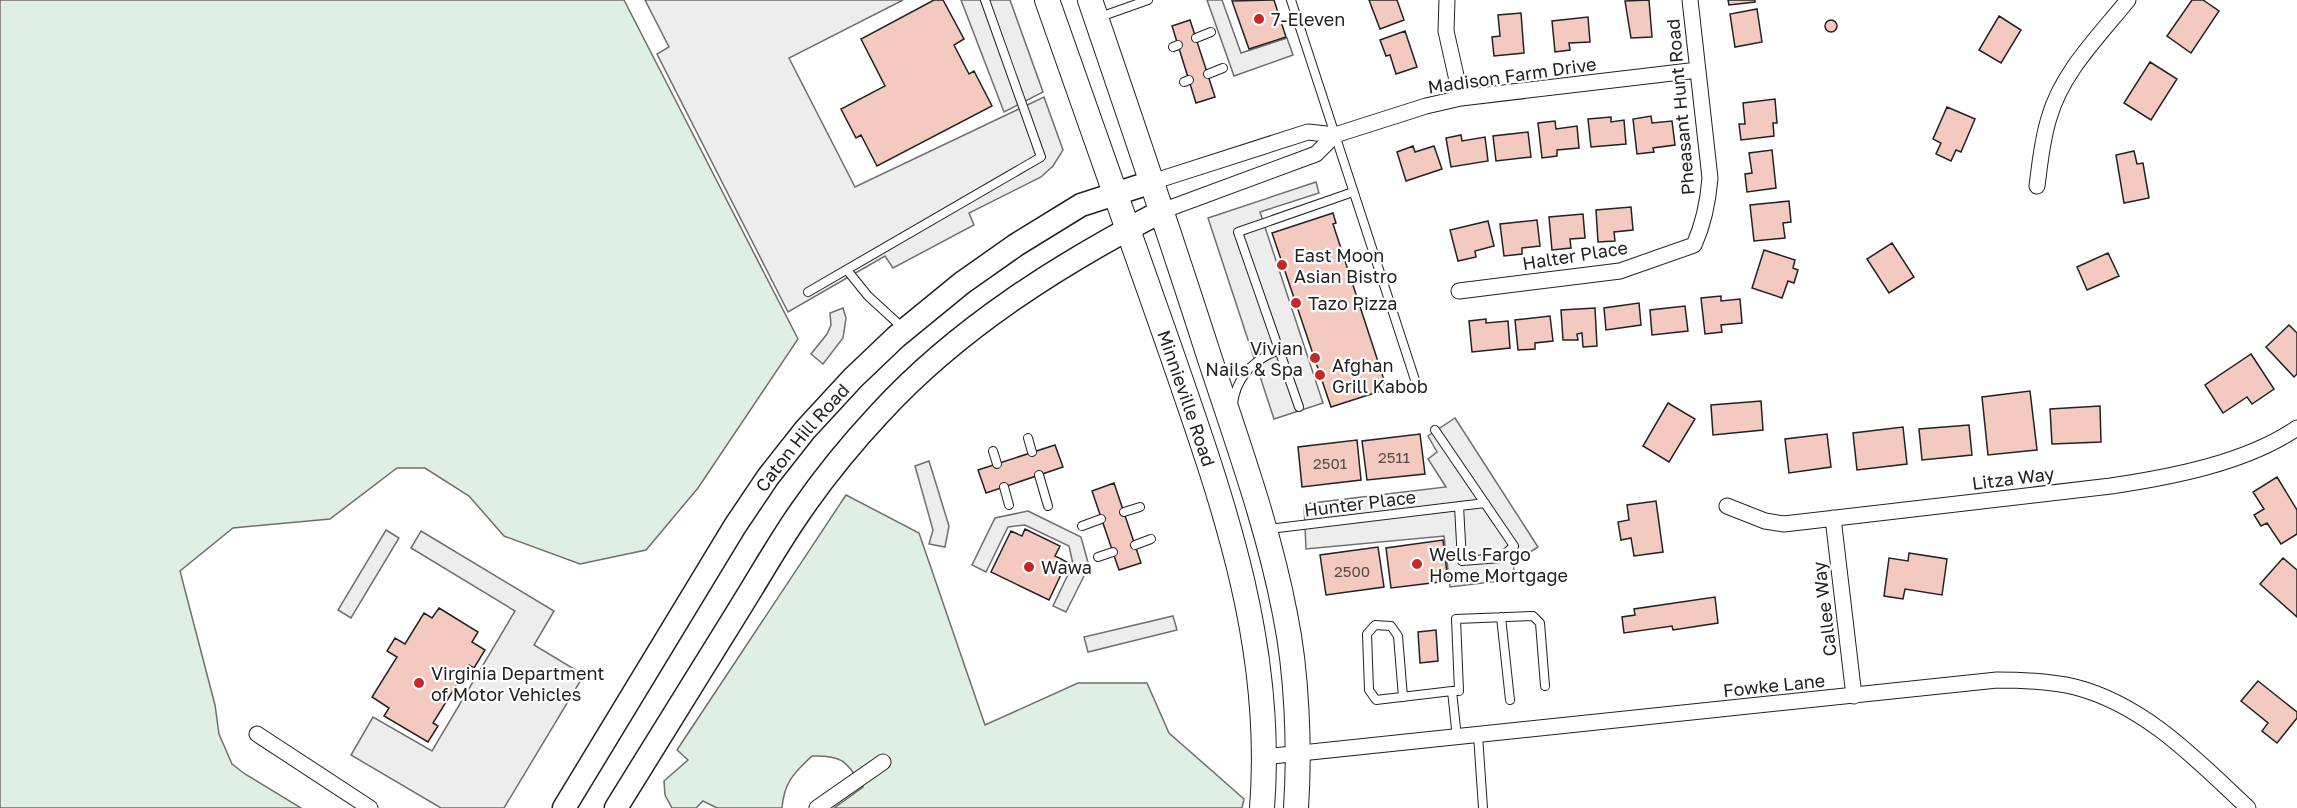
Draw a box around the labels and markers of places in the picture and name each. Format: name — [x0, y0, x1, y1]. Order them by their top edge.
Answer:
place label: 7-Eleven — [1271, 8, 1345, 30]
marker: 7-Eleven — [1252, 12, 1266, 26]
place label: East Moon Asian Bistro — [1294, 244, 1397, 287]
marker: East Moon Asian Bistro — [1275, 258, 1289, 272]
place label: Tazo Pizza — [1308, 292, 1398, 314]
marker: Tazo Pizza — [1289, 296, 1303, 310]
place label: Vivian Nails & Spa — [1205, 337, 1303, 380]
marker: Vivian Nails & Spa — [1308, 351, 1322, 365]
place label: Afghan Grill Kabob — [1332, 354, 1428, 397]
marker: Afghan Grill Kabob — [1313, 368, 1327, 382]
place label: Wells Fargo Home Mortgage — [1429, 543, 1568, 586]
place label: Wawa — [1041, 556, 1092, 578]
marker: Wells Fargo Home Mortgage — [1410, 557, 1424, 571]
marker: Wawa — [1022, 560, 1036, 574]
place label: Virginia Department of Motor Vehicles — [431, 662, 605, 705]
marker: Virginia Department of Motor Vehicles — [412, 676, 426, 690]

